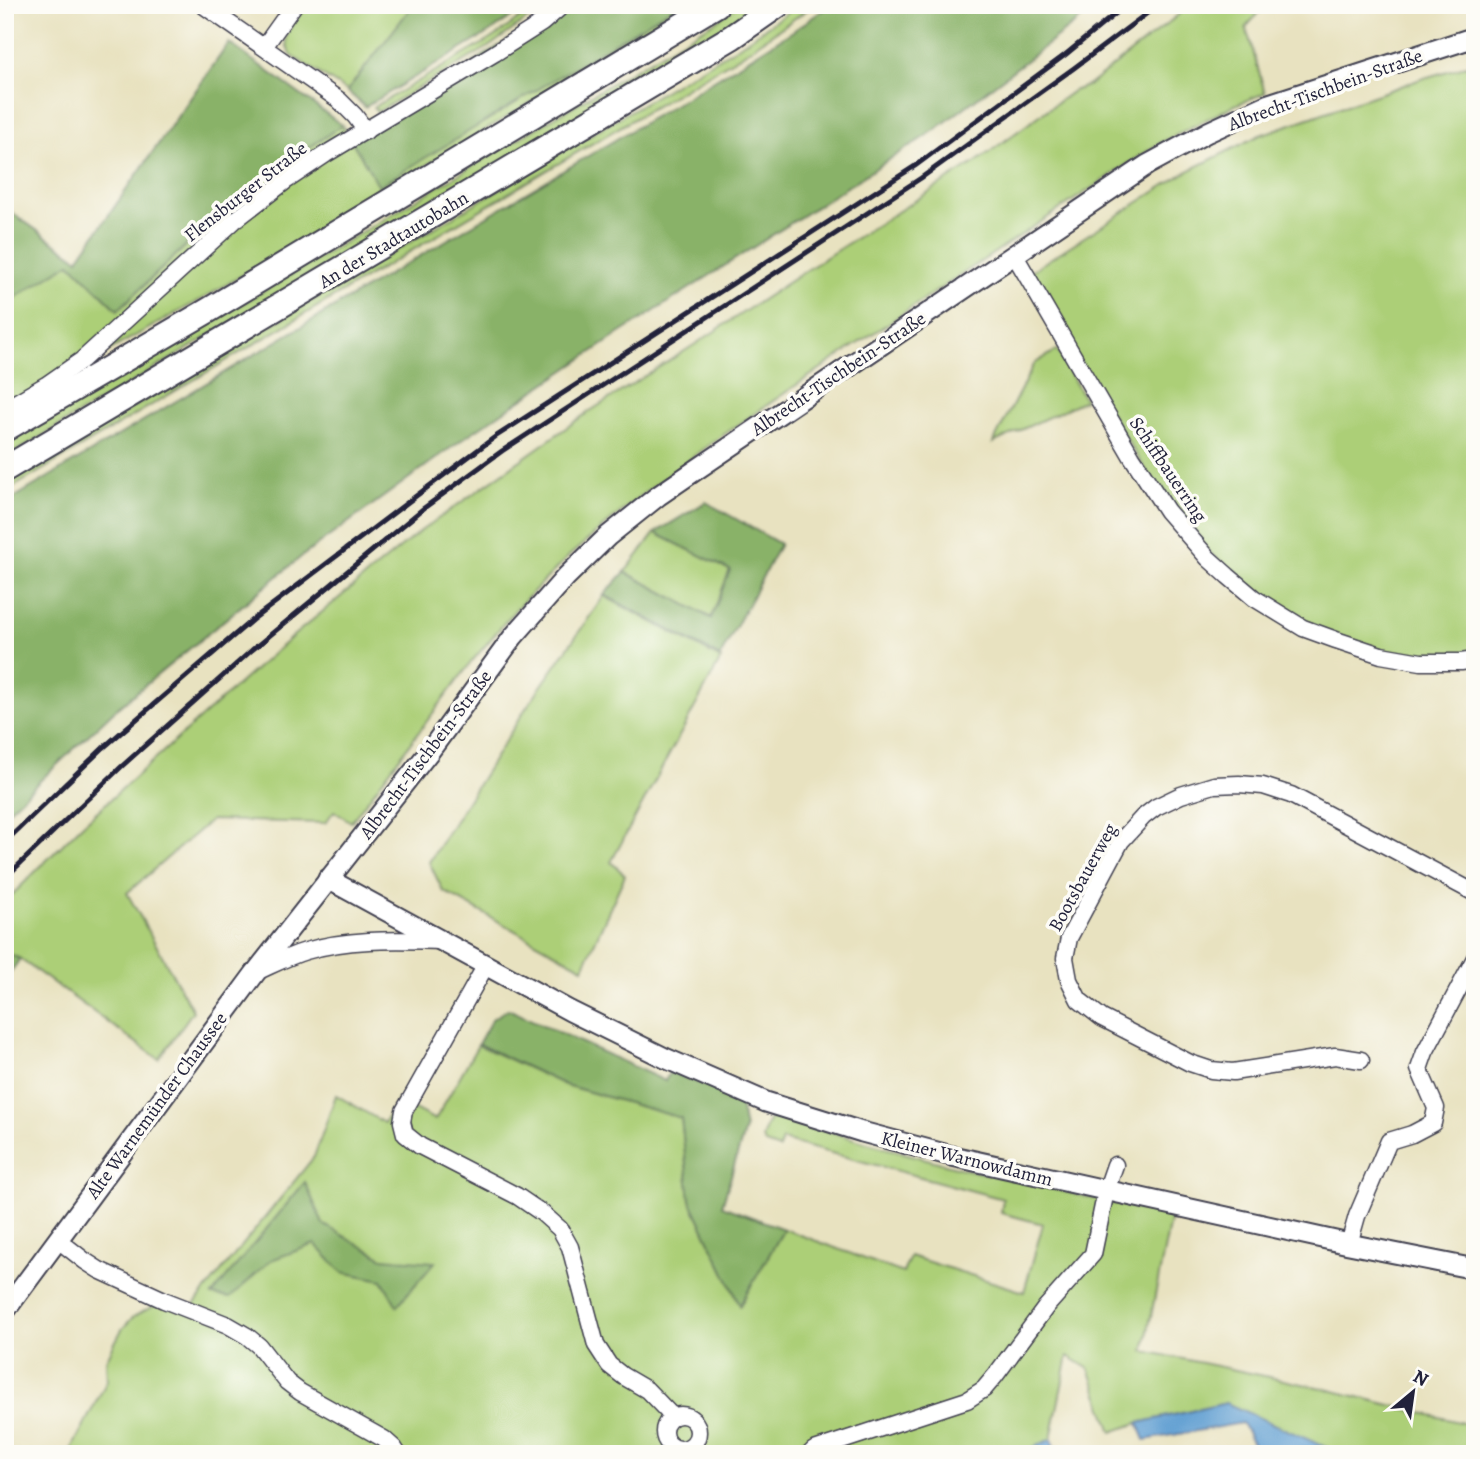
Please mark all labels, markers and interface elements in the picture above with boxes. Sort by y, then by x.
street label: Albrecht-Tischbein-Straße [1224,43,1426,138]
street label: Flensburger Straße [179,136,312,248]
street label: An der Stadtautobahn [313,185,473,295]
street label: Albrecht-Tischbein-Straße [745,306,931,443]
street label: Schiffbauerring [1123,412,1213,528]
street label: Albrecht-Tischbein-Straße [353,665,498,845]
street label: Bootsbauerweg [1042,818,1124,936]
street label: Alte Warnemünder Chaussee [80,1007,233,1205]
street label: Kleiner Warnowdamm [878,1125,1055,1193]
north arrow [1378,1358,1448,1428]
text: N [1408,1363,1433,1393]

